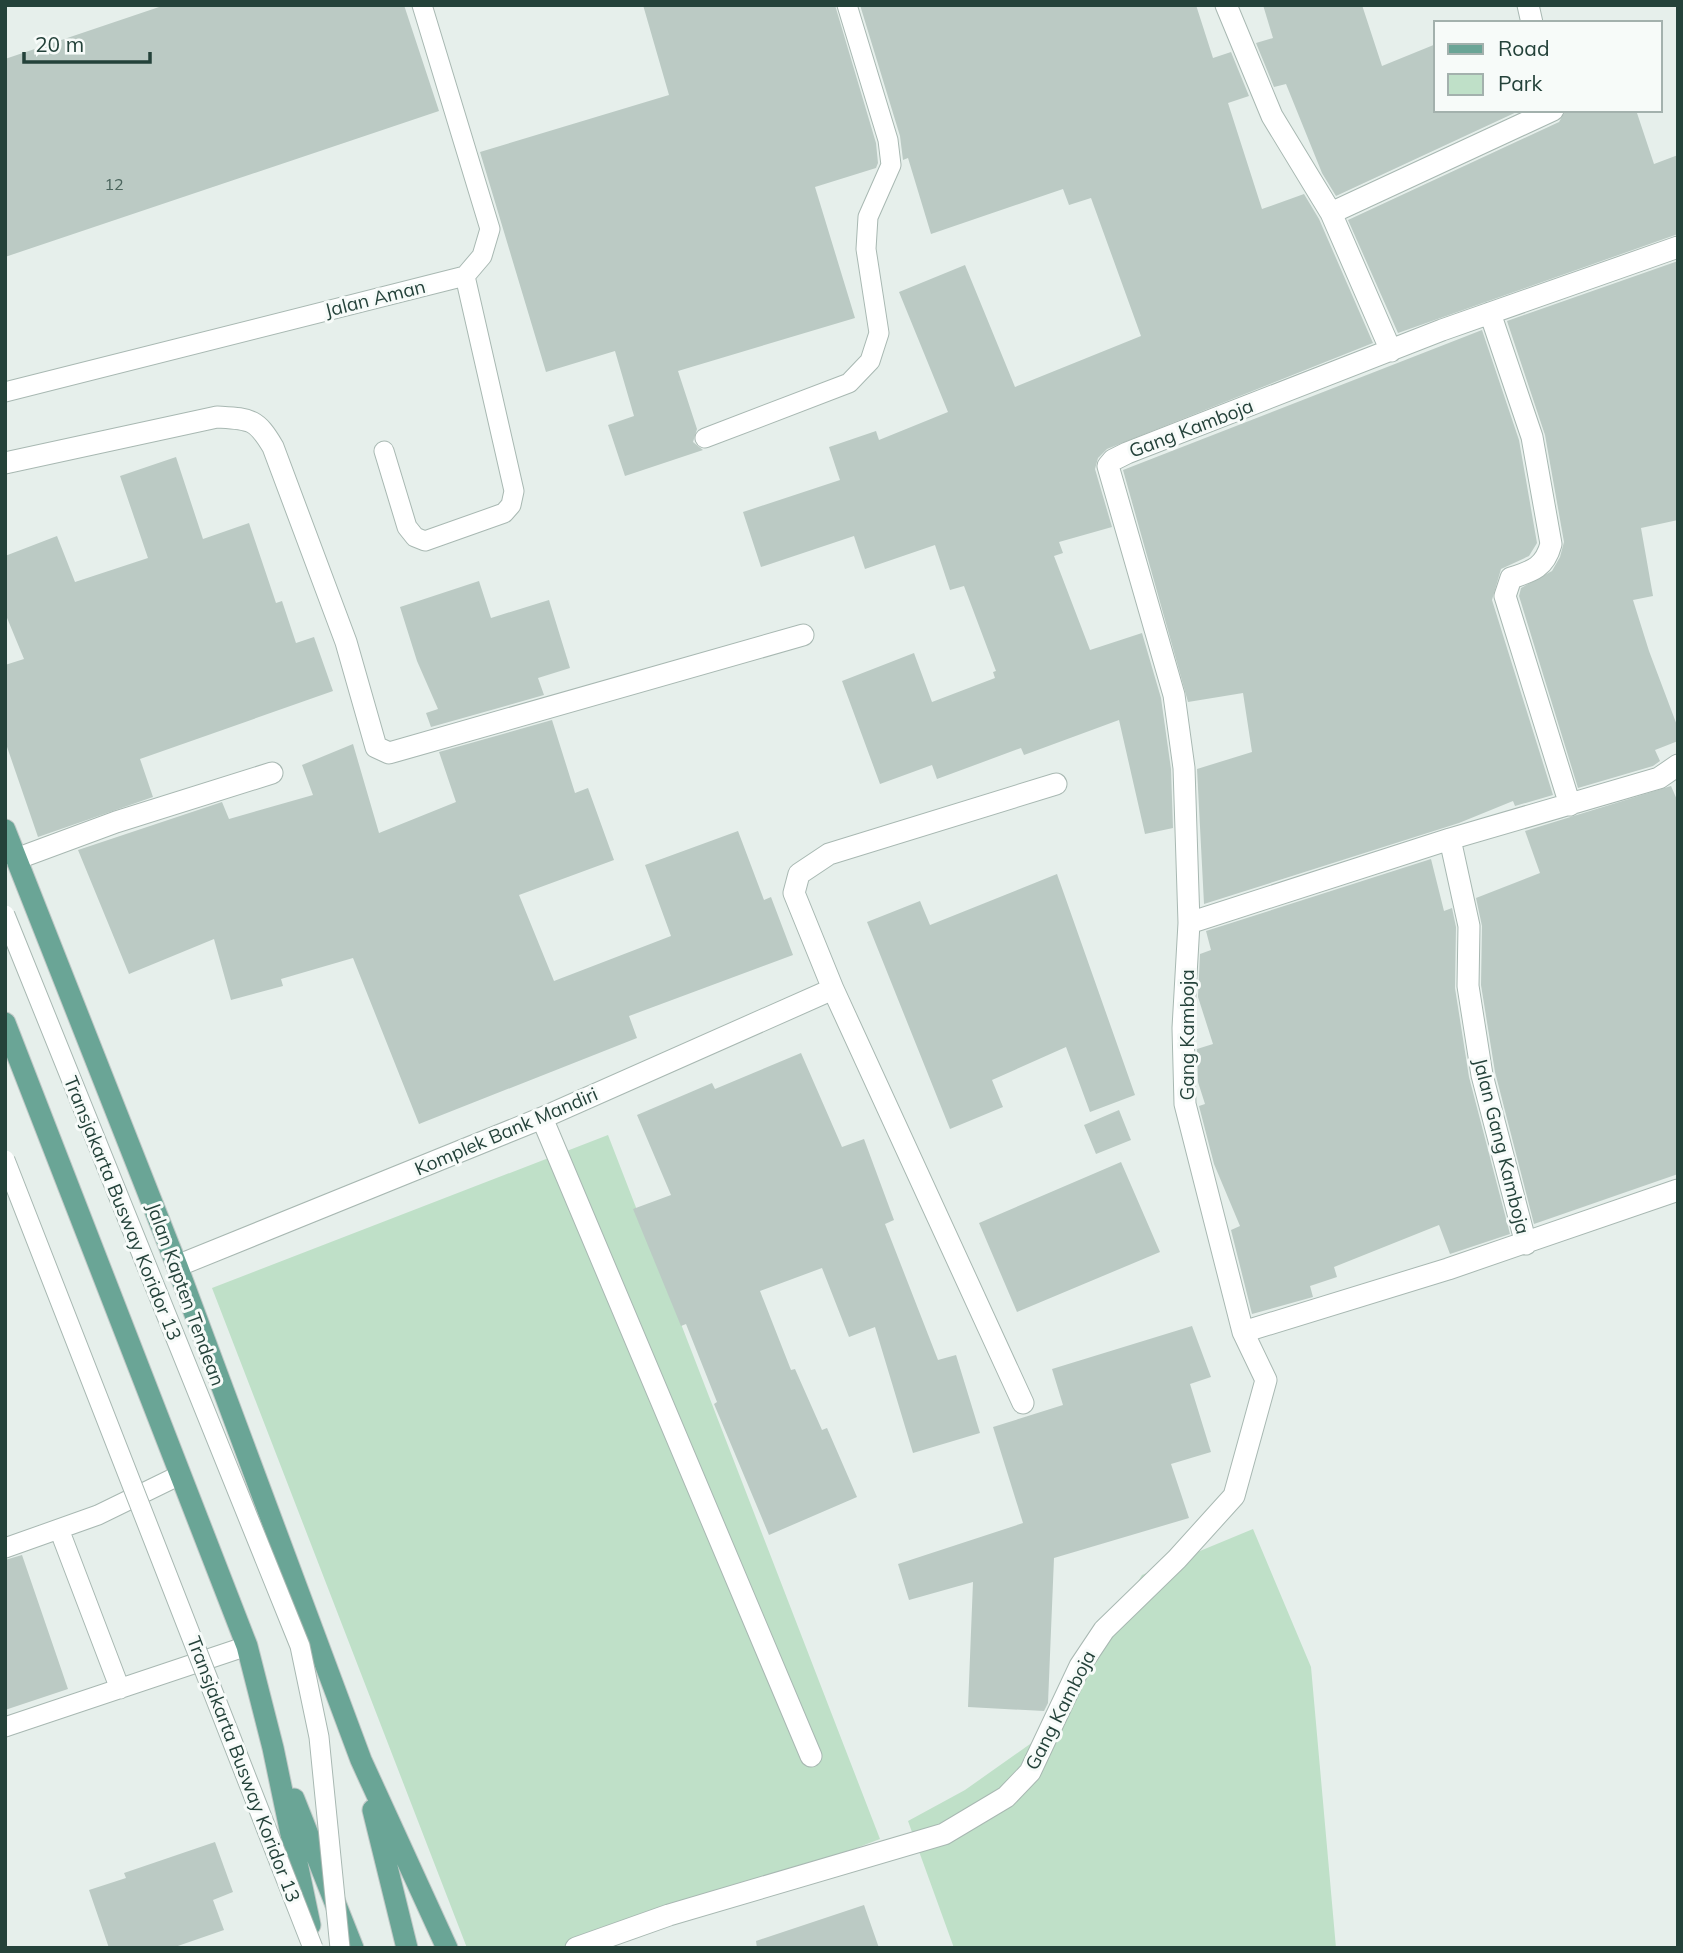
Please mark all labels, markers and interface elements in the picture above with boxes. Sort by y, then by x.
scale bar [24,21,150,65]
legend [1434,21,1662,112]
text: 20 m [35,31,84,57]
text: Road [1498,35,1549,61]
text: Park [1498,70,1542,96]
house number: 12 [104,174,124,194]
street label: Jalan Aman [322,274,428,322]
street label: Gang Kamboja [1125,393,1257,463]
street label: Gang Kamboja [1175,969,1199,1101]
street label: Jalan Gang Kamboja [1468,1055,1536,1237]
street label: Transjakarta Busway Koridor 13 [59,1072,187,1344]
street label: Komplek Bank Mandiri [411,1082,601,1180]
street label: Jalan Kapten Tendean [142,1199,230,1389]
street label: Transjakarta Busway Koridor 13 [182,1633,306,1905]
street label: Gang Kamboja [1020,1646,1100,1774]

